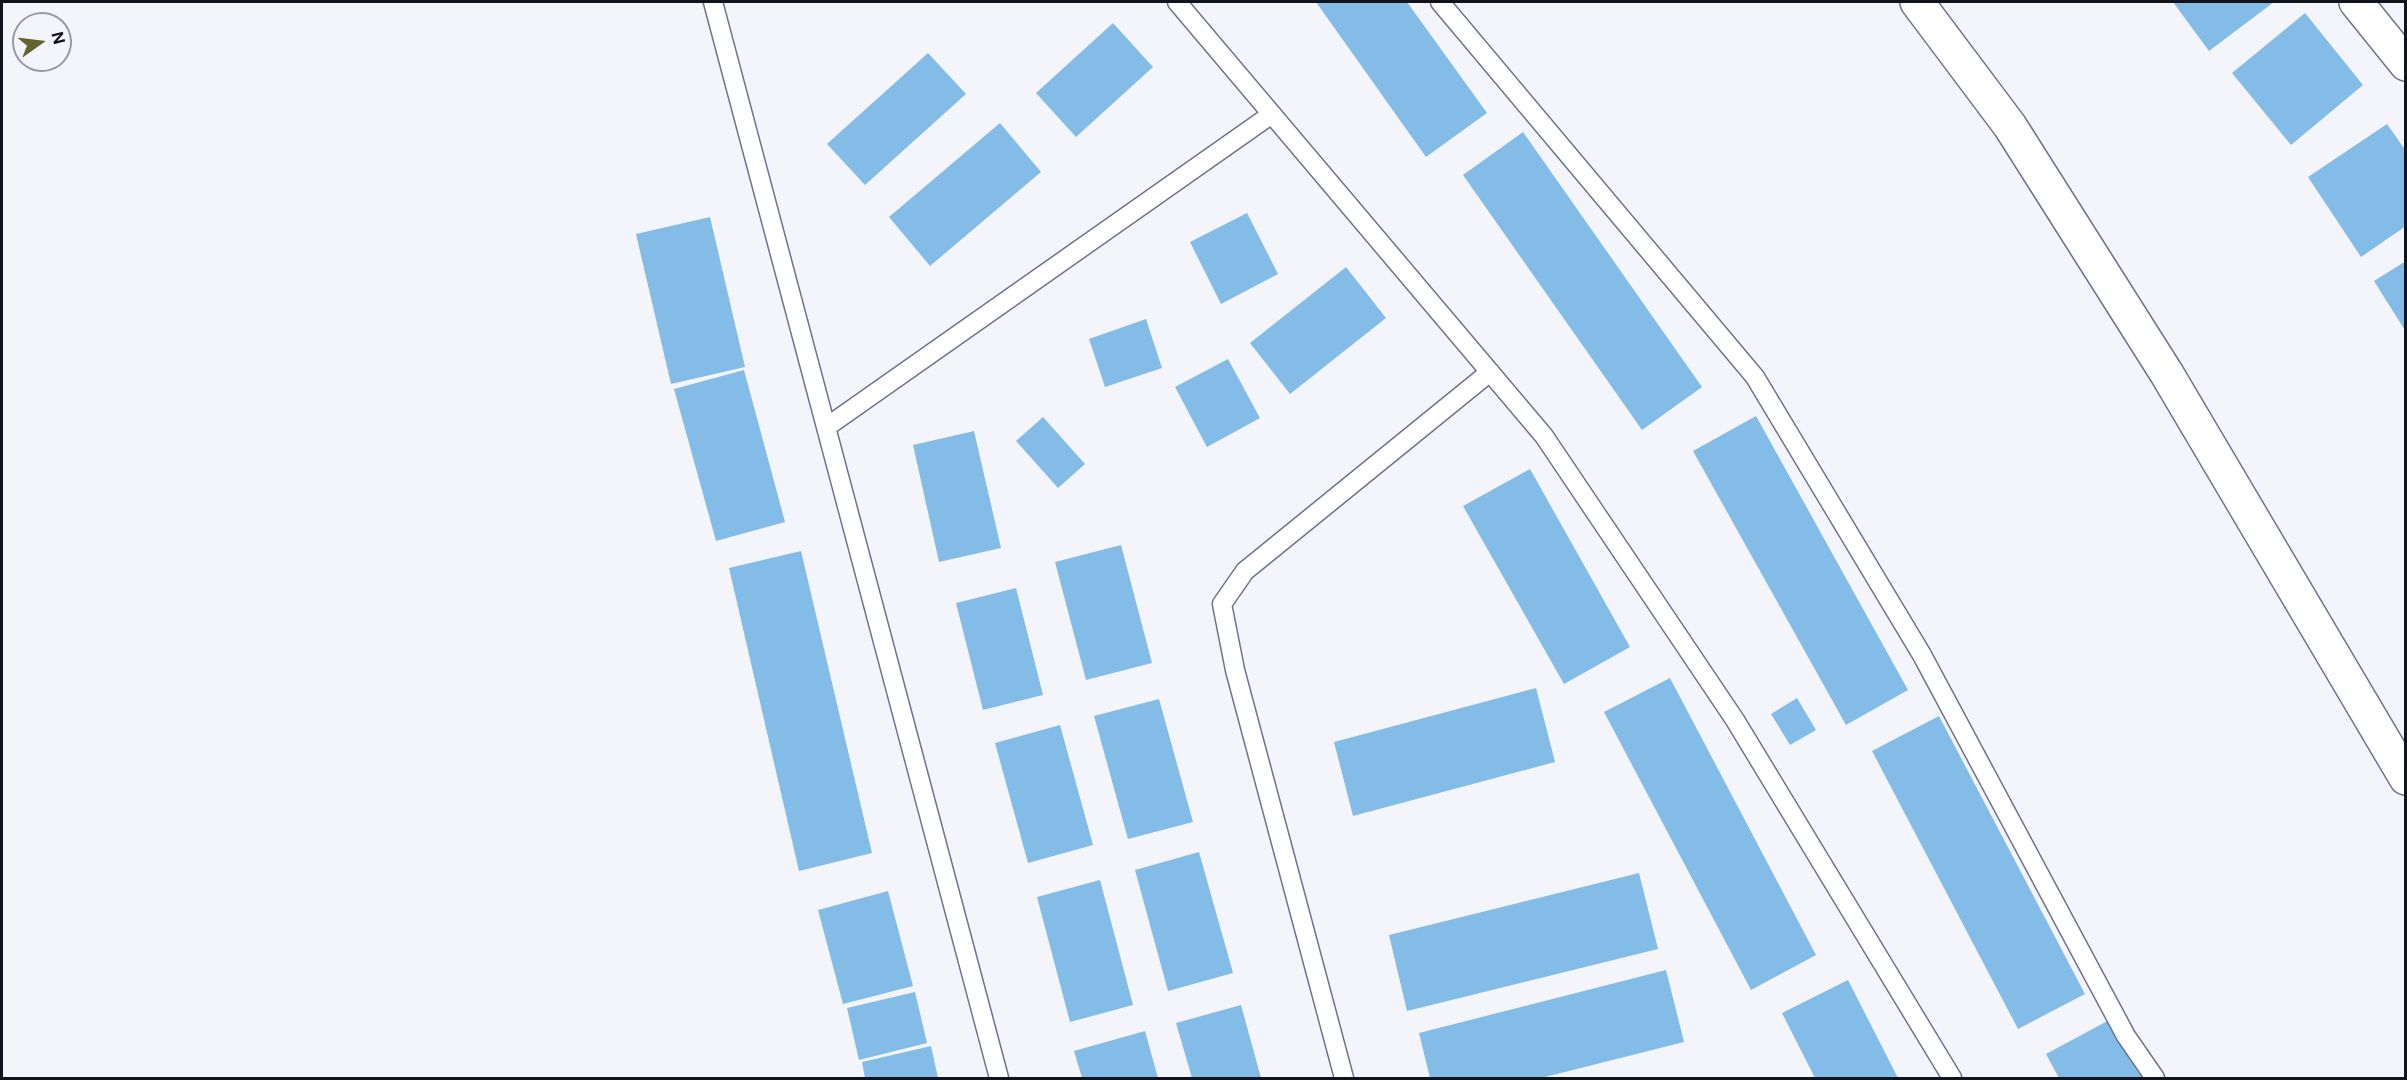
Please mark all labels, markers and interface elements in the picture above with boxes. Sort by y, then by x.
north arrow [12,12,72,72]
text: N [47,30,69,46]

